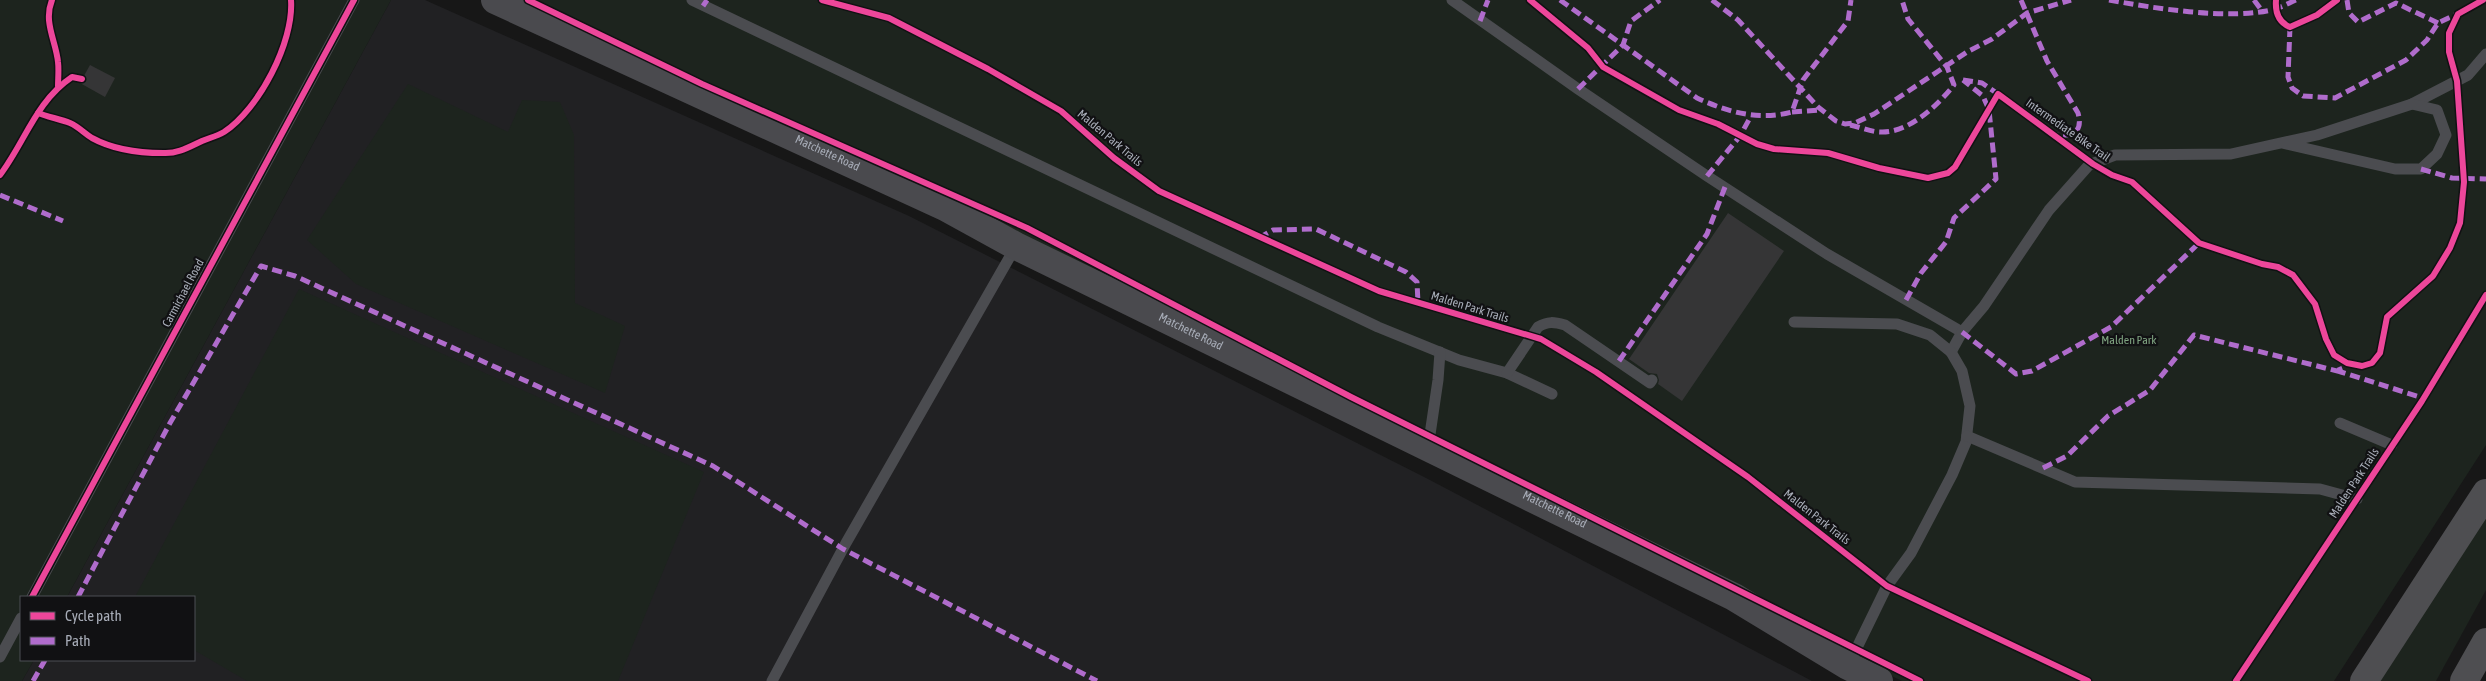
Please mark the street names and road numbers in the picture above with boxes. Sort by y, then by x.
street label: Intermediate Bike Trail [2023,96,2113,165]
street label: Malden Park Trails [1075,107,1145,169]
street label: Matchette Road [793,132,862,174]
street label: Carmichael Road [159,257,207,329]
street label: Malden Park Trails [1429,289,1511,325]
street label: Matchette Road [1157,310,1225,353]
street label: Malden Park Trails [2326,445,2382,521]
street label: Malden Park Trails [1781,487,1853,547]
street label: Matchette Road [1520,488,1589,531]

